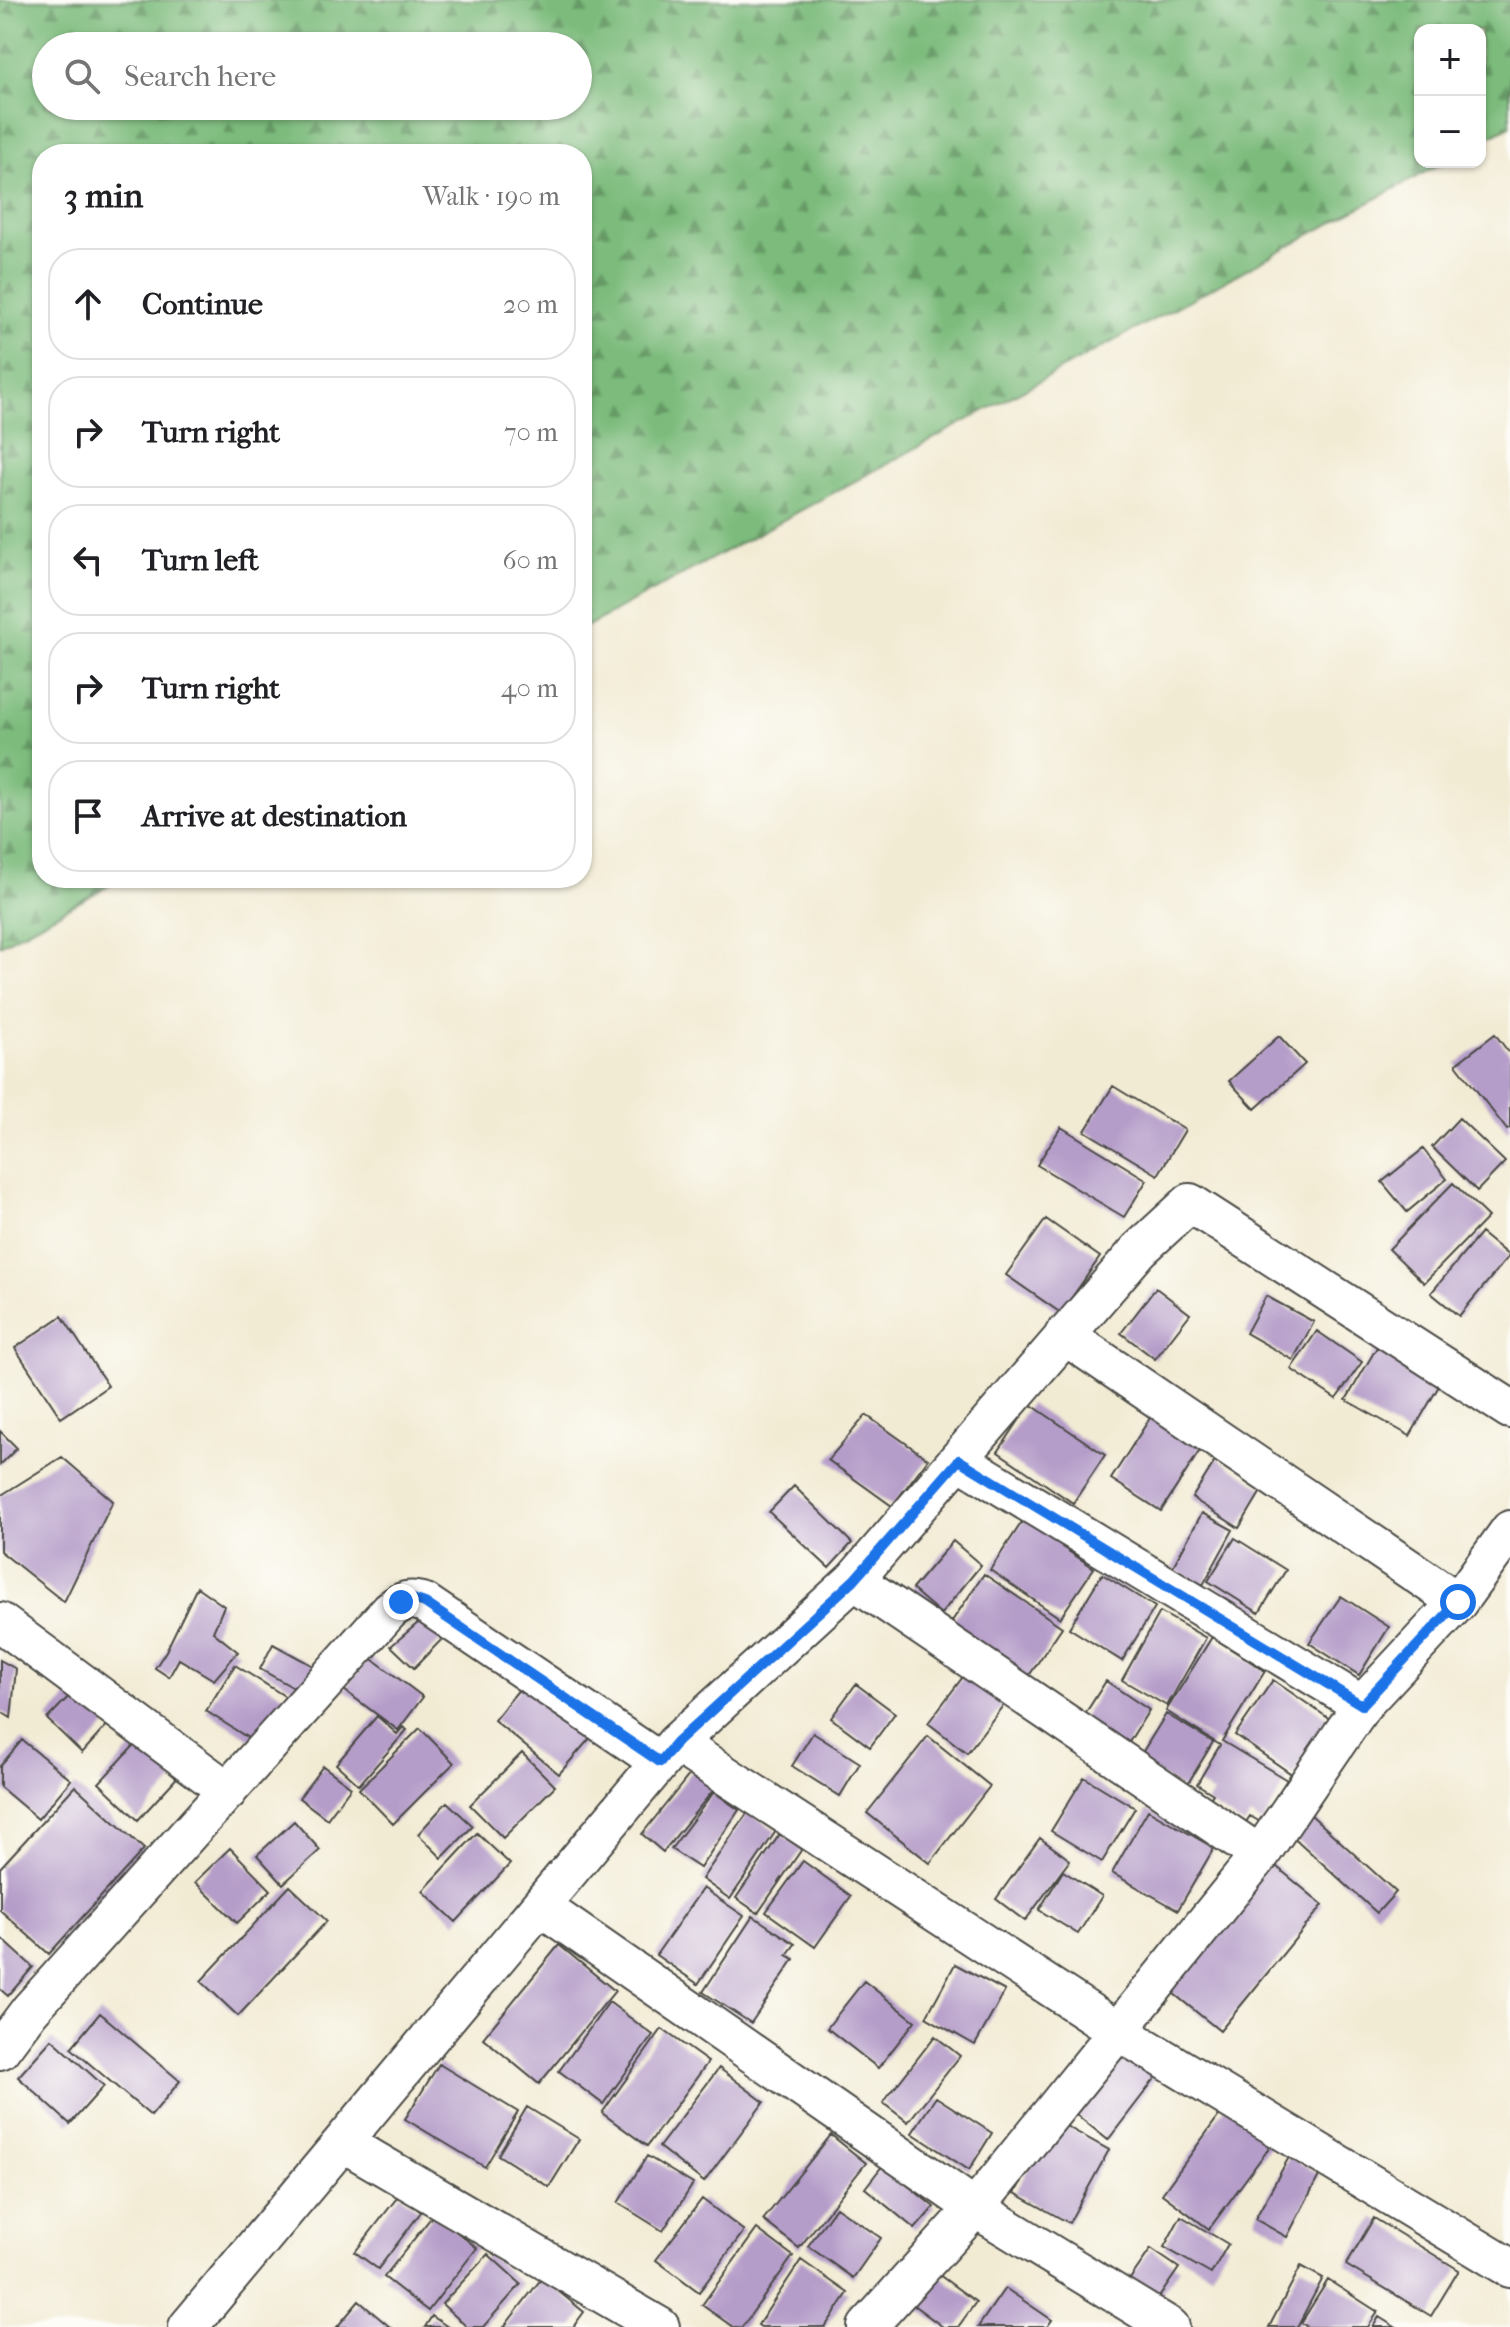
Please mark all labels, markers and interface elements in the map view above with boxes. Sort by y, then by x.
map controls [1414,24,1486,168]
button: + [1414,24,1486,96]
search box [32,32,592,120]
icon: search [60,54,104,98]
text: Search here [124,59,276,94]
button: − [1414,96,1486,168]
text: 3 min [64,176,143,216]
text: Walk · 190 m [423,181,560,212]
icon: ahead [66,282,110,326]
text: Continue [142,287,263,322]
text: 20 m [503,289,558,320]
icon: right [66,410,110,454]
text: Turn right [142,415,280,450]
text: 70 m [504,417,558,448]
icon: left [66,538,110,582]
text: Turn left [142,543,259,578]
text: 60 m [502,545,558,576]
icon: right [66,666,110,710]
text: Turn right [142,671,280,706]
text: 40 m [501,673,558,704]
icon: arrive [66,794,110,838]
text: Arrive at destination [142,799,407,834]
route end [383,1584,419,1620]
route start [1440,1584,1476,1620]

